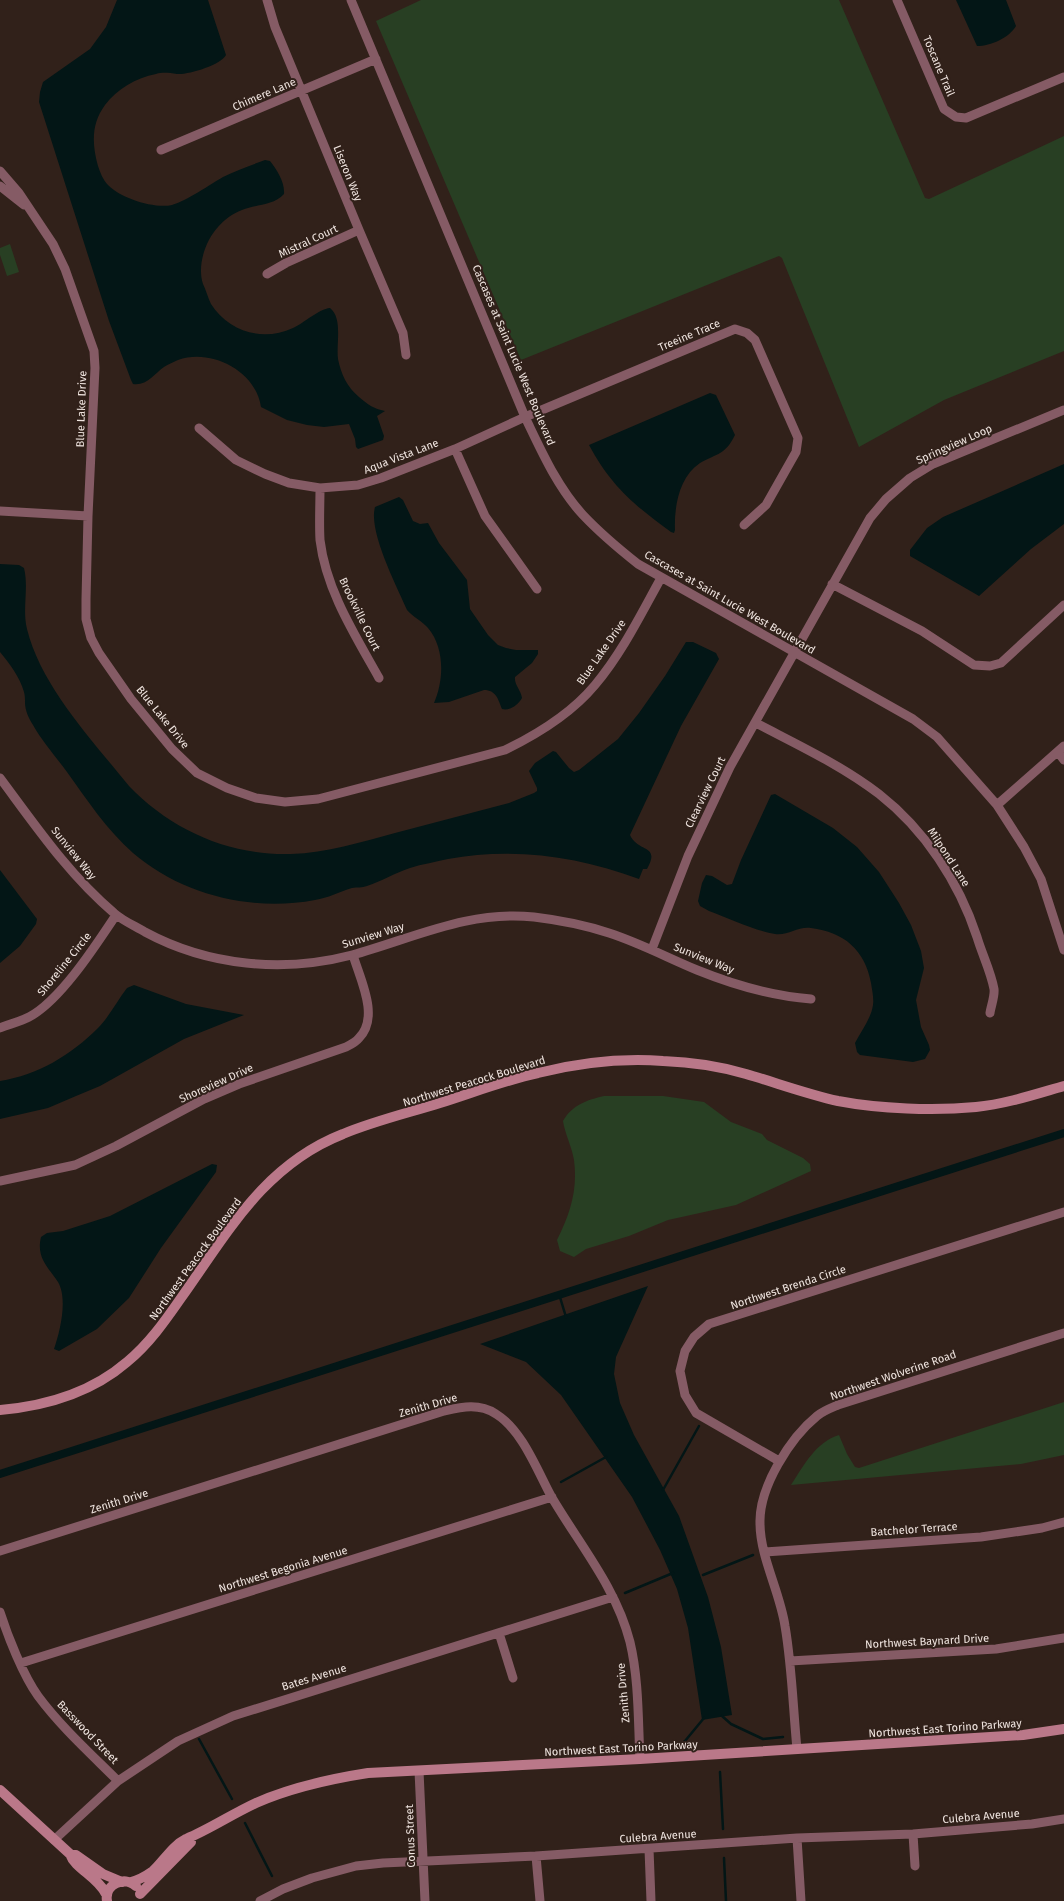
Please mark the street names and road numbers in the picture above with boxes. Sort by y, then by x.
street label: Toscane Trail [920,34,957,99]
street label: Chimere Lane [231,75,298,114]
street label: Liseron Way [330,143,365,204]
street label: Mistral Court [277,222,340,261]
street label: Cascases at Saint Lucie West Boulevard [469,263,558,447]
street label: Treeine Trace [656,317,722,354]
street label: Blue Lake Drive [74,370,89,448]
street label: Springview Loop [914,422,994,467]
street label: Aqua Vista Lane [362,436,440,477]
street label: Cascases at Saint Lucie West Boulevard [642,548,817,657]
street label: Brookville Court [336,575,383,653]
street label: Blue Lake Drive [574,617,629,687]
street label: Blue Lake Drive [133,683,192,751]
street label: Clearview Court [683,754,728,830]
street label: Sunview Way [48,824,99,883]
street label: Milpond Lane [925,825,972,889]
street label: Sunview Way [341,920,406,951]
street label: Shoreline Circle [35,930,94,999]
street label: Sunview Way [672,940,736,977]
street label: Northwest Peacock Boulevard [401,1054,547,1109]
street label: Shoreview Drive [177,1061,255,1106]
street label: Northwest Peacock Boulevard [147,1196,244,1323]
street label: Northwest Brenda Circle [729,1263,848,1312]
street label: Northwest Wolverine Road [828,1348,958,1403]
street label: Zenith Drive [397,1391,459,1420]
street label: Zenith Drive [88,1486,150,1516]
street label: Batchelor Terrace [870,1520,958,1539]
street label: Northwest Begonia Avenue [217,1544,349,1595]
street label: Northwest Baynard Drive [865,1632,989,1651]
street label: Bates Avenue [280,1661,348,1693]
street label: Zenith Drive [614,1662,633,1723]
street label: Basswood Street [54,1698,121,1767]
street label: Northwest East Torino Parkway [868,1717,1023,1740]
street label: Northwest East Torino Parkway [544,1738,699,1759]
street label: Conus Street [403,1804,418,1868]
street label: Culebra Avenue [942,1807,1020,1826]
street label: Culebra Avenue [619,1827,697,1846]

